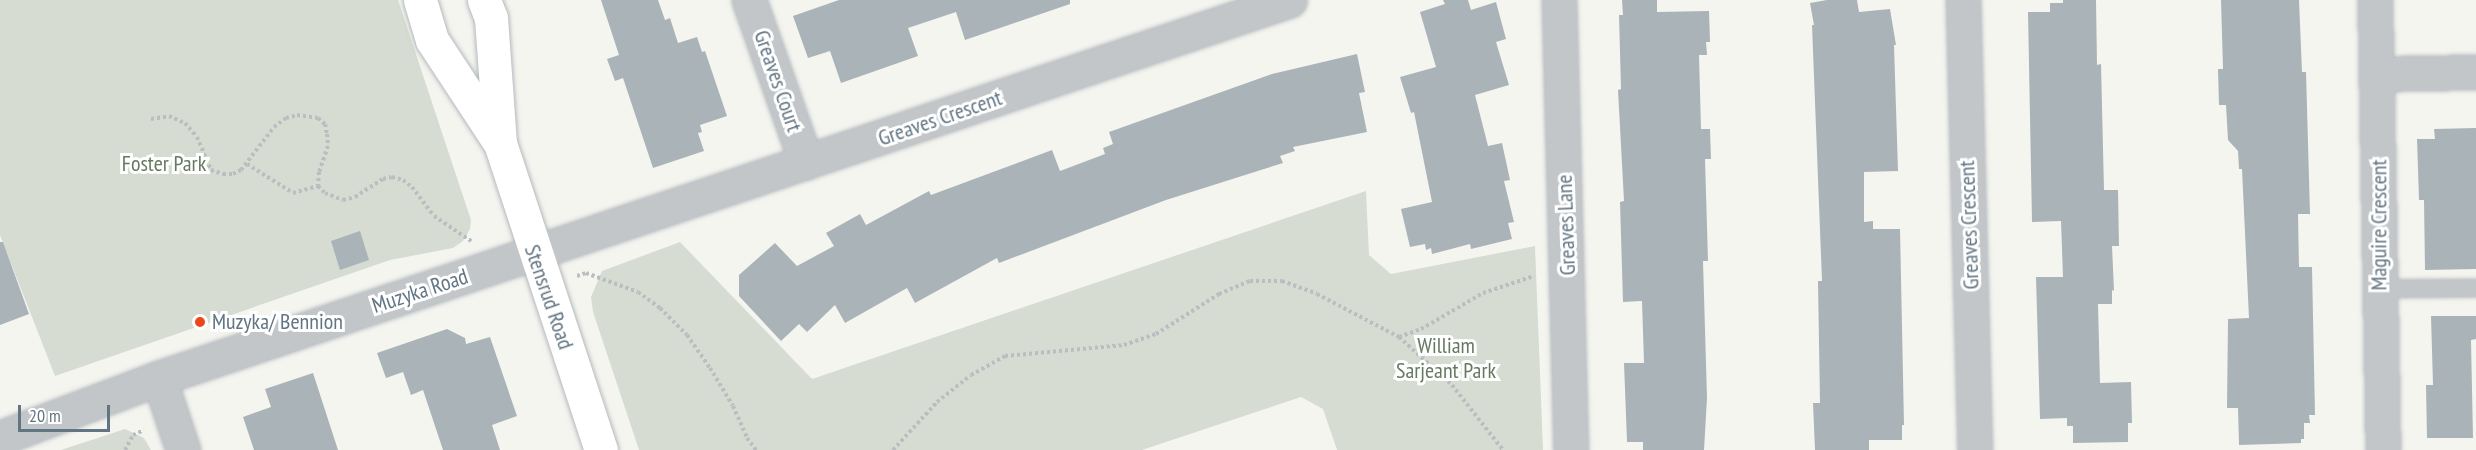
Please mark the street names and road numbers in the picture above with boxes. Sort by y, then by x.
street label: Greaves Court [748,27,808,135]
street label: Greaves Crescent [875,85,1005,151]
street label: Maguire Crescent [2366,159,2392,291]
street label: Greaves Crescent [1954,160,1984,290]
street label: Greaves Lane [1551,174,1581,276]
street label: Stensrud Road [519,241,579,353]
street label: Muzyka Road [369,263,471,319]

